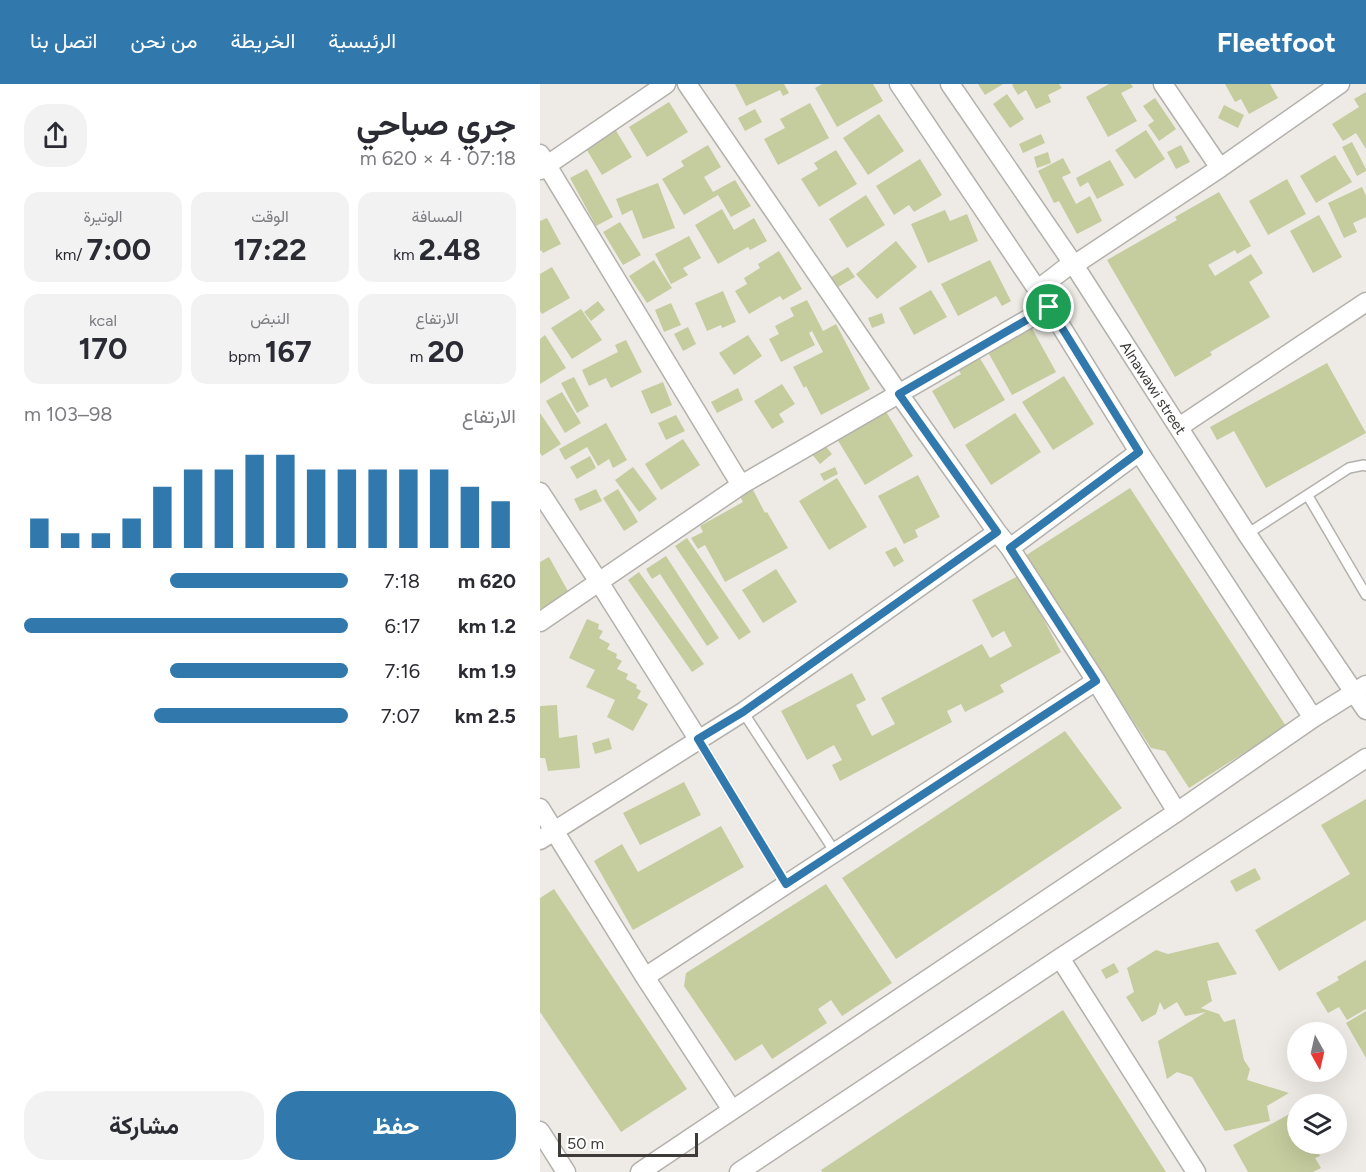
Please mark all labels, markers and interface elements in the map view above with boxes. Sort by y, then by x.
text: Fleetfoot [1217,25,1336,59]
text: اتصل بنا [30,28,97,53]
text: من نحن [130,28,197,53]
text: الخريطة [230,28,295,53]
text: الرئيسية [328,28,396,53]
button: share [24,104,87,167]
text: جري صباحي [356,104,516,143]
text: 07:18 · 4 × 620 m [360,146,516,170]
text: الوتيرة [83,207,123,226]
text: الوقت [251,207,289,226]
text: المسافة [412,207,462,226]
text: 7:00 [86,231,151,268]
text: 17:22 [233,231,307,268]
text: 2.48 [419,231,481,268]
text: /km [55,245,86,264]
text: km [393,245,419,264]
pin [1023,281,1074,332]
icon: arrive [1032,290,1065,323]
text: النبض [250,309,290,328]
text: الارتفاع [415,309,459,328]
text: kcal [89,311,117,330]
text: 170 [79,330,127,367]
text: 167 [265,333,312,370]
text: 20 [427,333,464,370]
street label: Alnawawi street [1116,338,1190,438]
text: bpm [228,347,265,366]
text: m [410,347,427,366]
text: 98–103 m [24,402,113,426]
text: الارتفاع [462,404,516,428]
text: 7:18 [384,569,420,593]
text: 620 m [458,569,516,593]
text: 6:17 [385,614,420,638]
text: 1.2 km [458,614,516,638]
text: 7:16 [385,659,420,683]
text: 1.9 km [458,659,516,683]
text: 7:07 [381,704,420,728]
text: 2.5 km [455,704,516,728]
north arrow [1287,1022,1347,1082]
map controls [1287,1022,1347,1154]
button: مشاركة [24,1091,264,1160]
button: حفظ [276,1091,516,1160]
button: layers [1287,1094,1347,1154]
scale bar [558,1130,698,1158]
text: 50 m [567,1134,604,1153]

